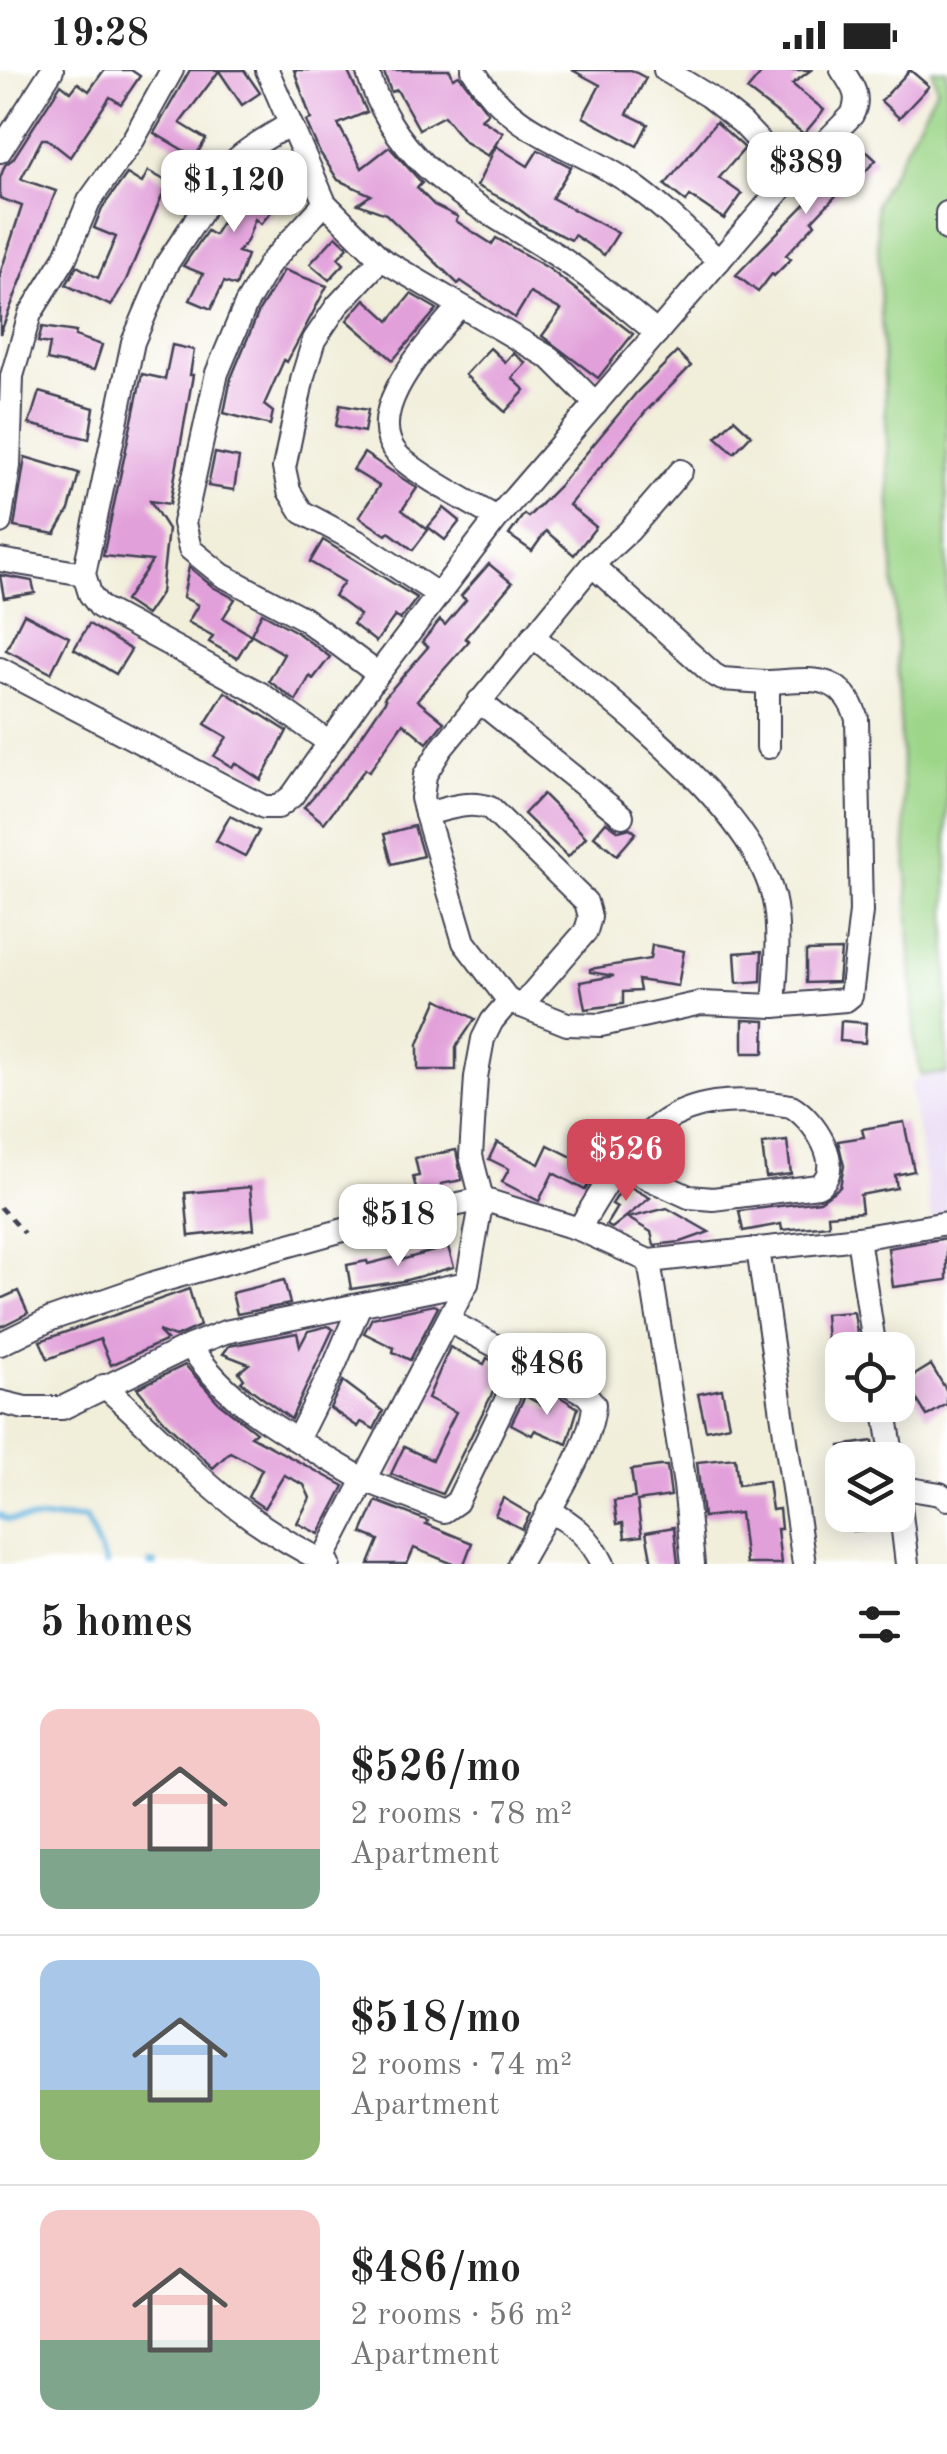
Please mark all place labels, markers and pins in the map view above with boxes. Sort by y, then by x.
pin: $389 [747,132,865,217]
pin: $1,120 [153,150,315,235]
pin: $526 [567,1119,685,1204]
pin: $518 [339,1184,457,1269]
pin: $486 [488,1333,606,1418]

